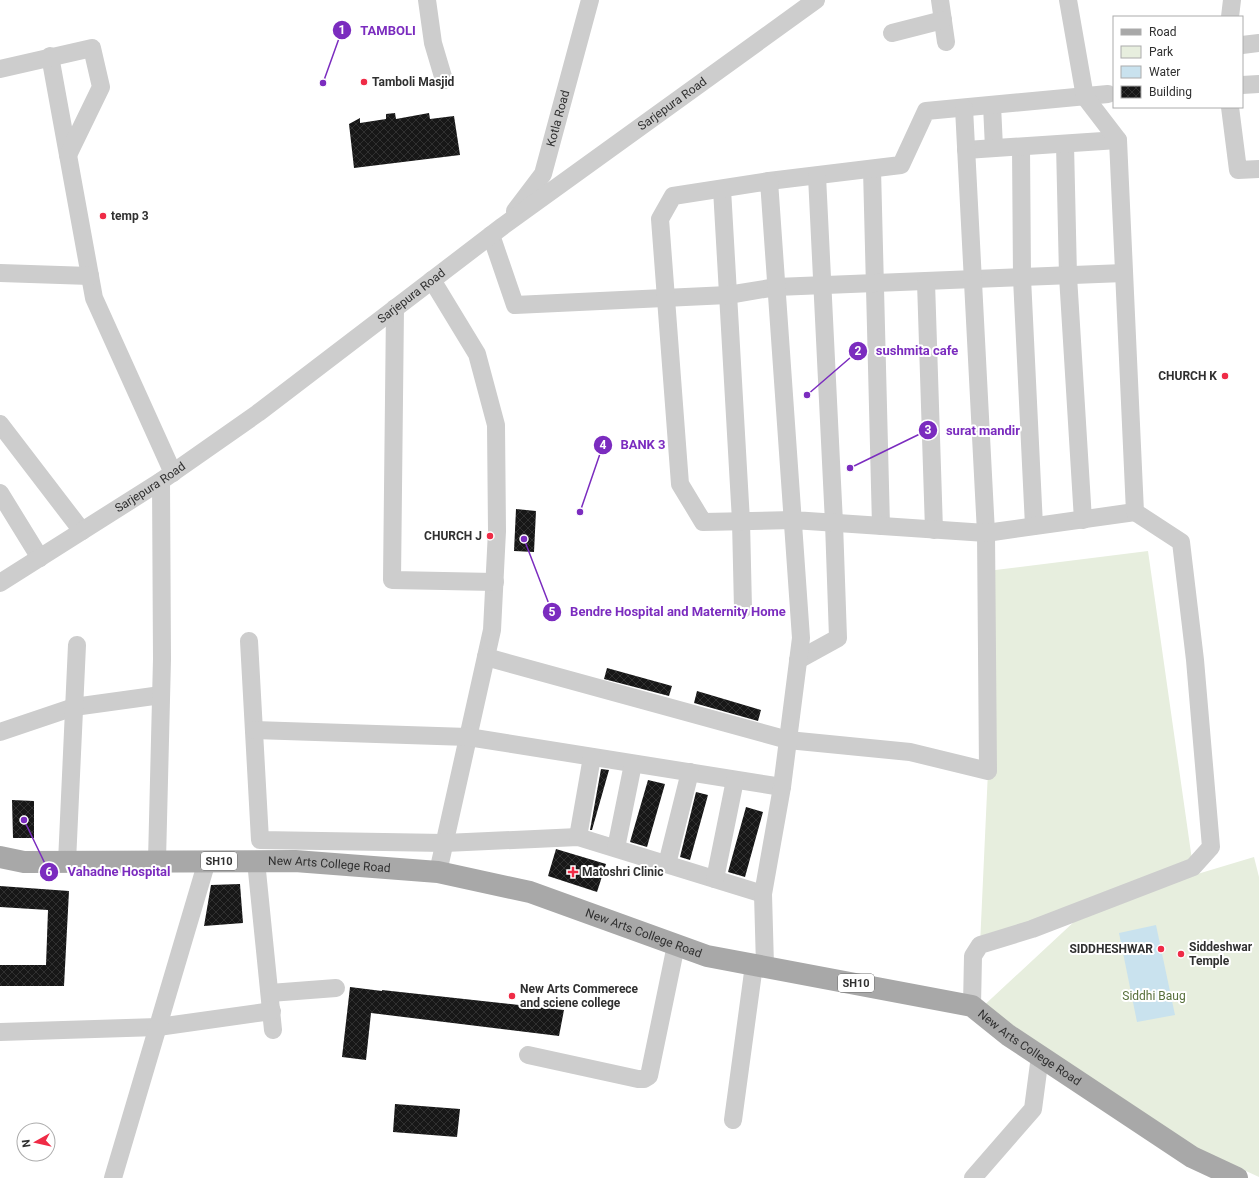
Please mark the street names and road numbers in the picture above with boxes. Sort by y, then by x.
street label: Sarjepura Road [635,74,709,133]
street label: Kotla Road [544,88,572,148]
street label: Sarjepura Road [375,266,448,326]
street label: Sarjepura Road [112,459,188,515]
road number: SH10 [201,852,237,870]
street label: New Arts College Road [268,854,391,875]
street label: New Arts College Road [584,906,704,961]
road number: SH10 [838,974,874,992]
street label: New Arts College Road [975,1007,1084,1088]

